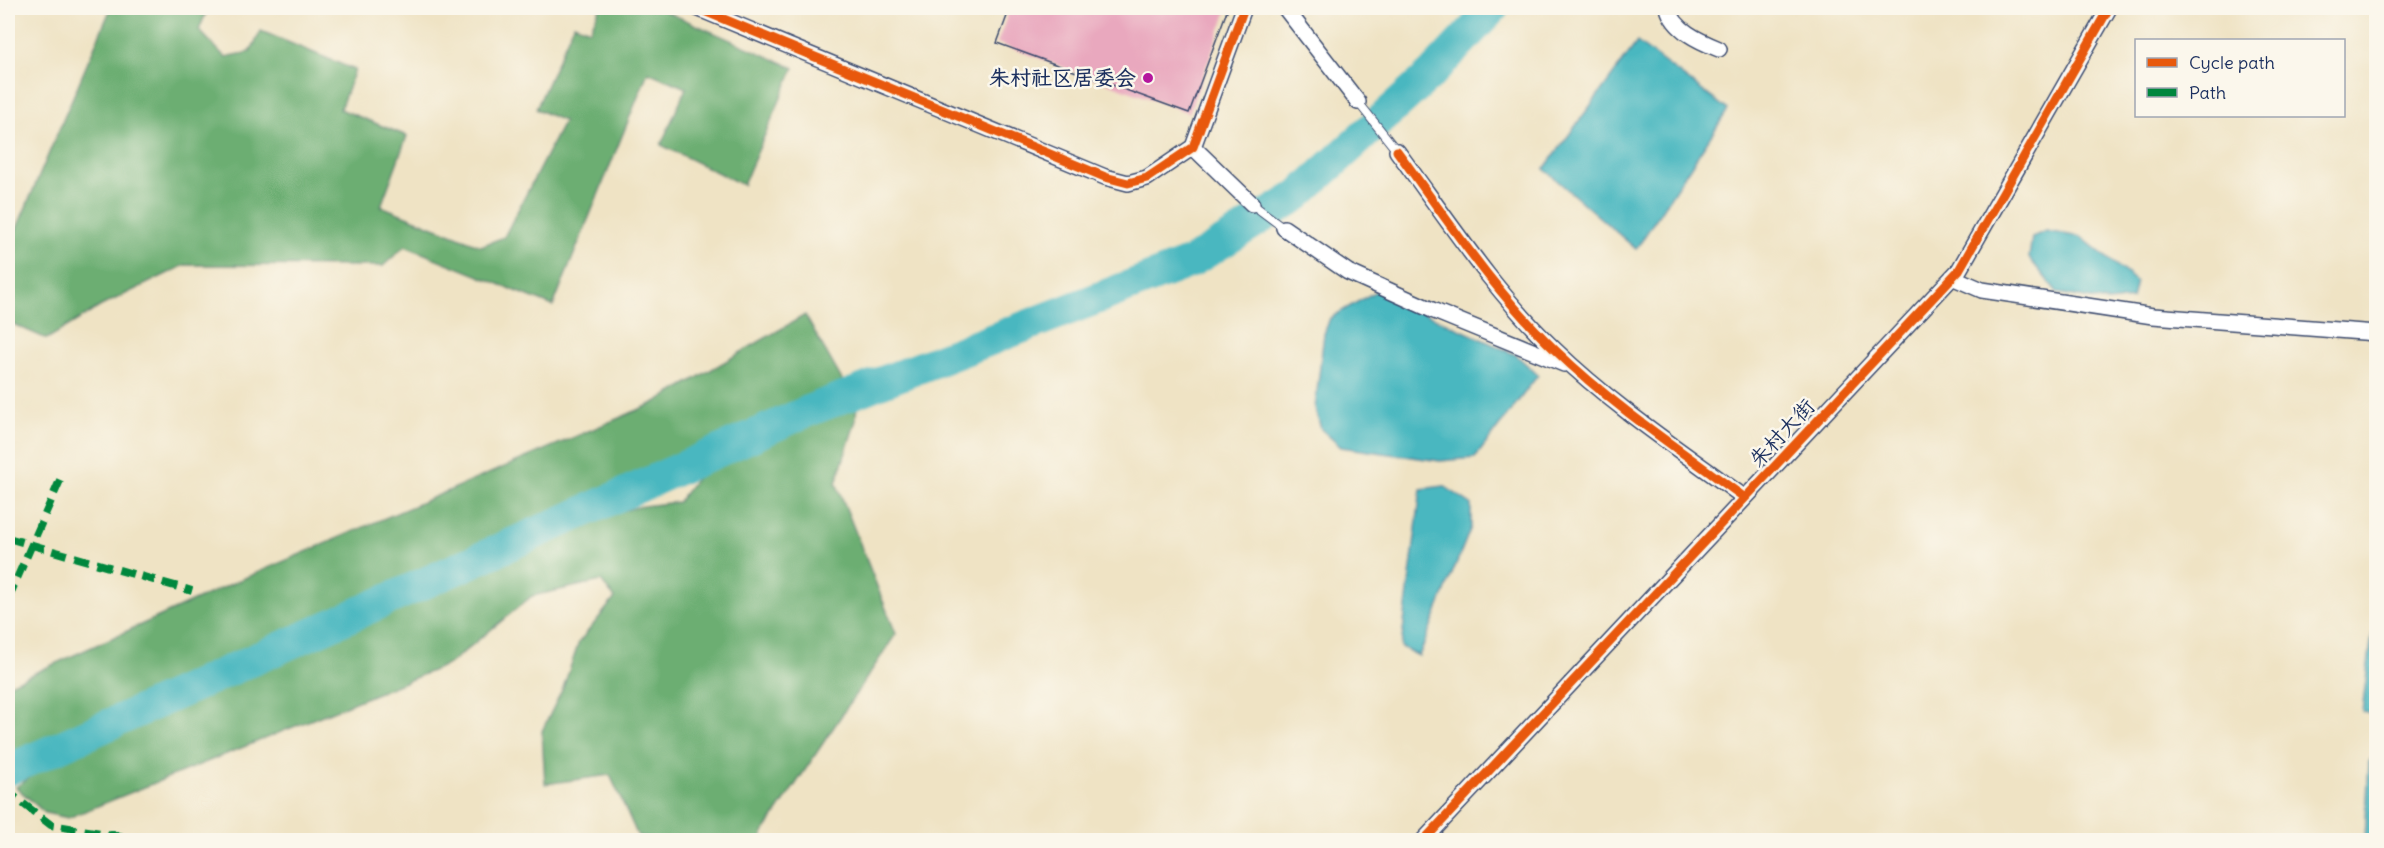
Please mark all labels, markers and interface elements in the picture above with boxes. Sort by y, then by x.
legend [2135,39,2345,117]
text: Cycle path [2189,51,2275,74]
place label: 朱村社区居委会 [989,64,1136,91]
marker: 朱村社区居委会 [1141,71,1155,85]
text: Path [2189,81,2226,104]
street label: 朱村大街 [1743,393,1820,473]

